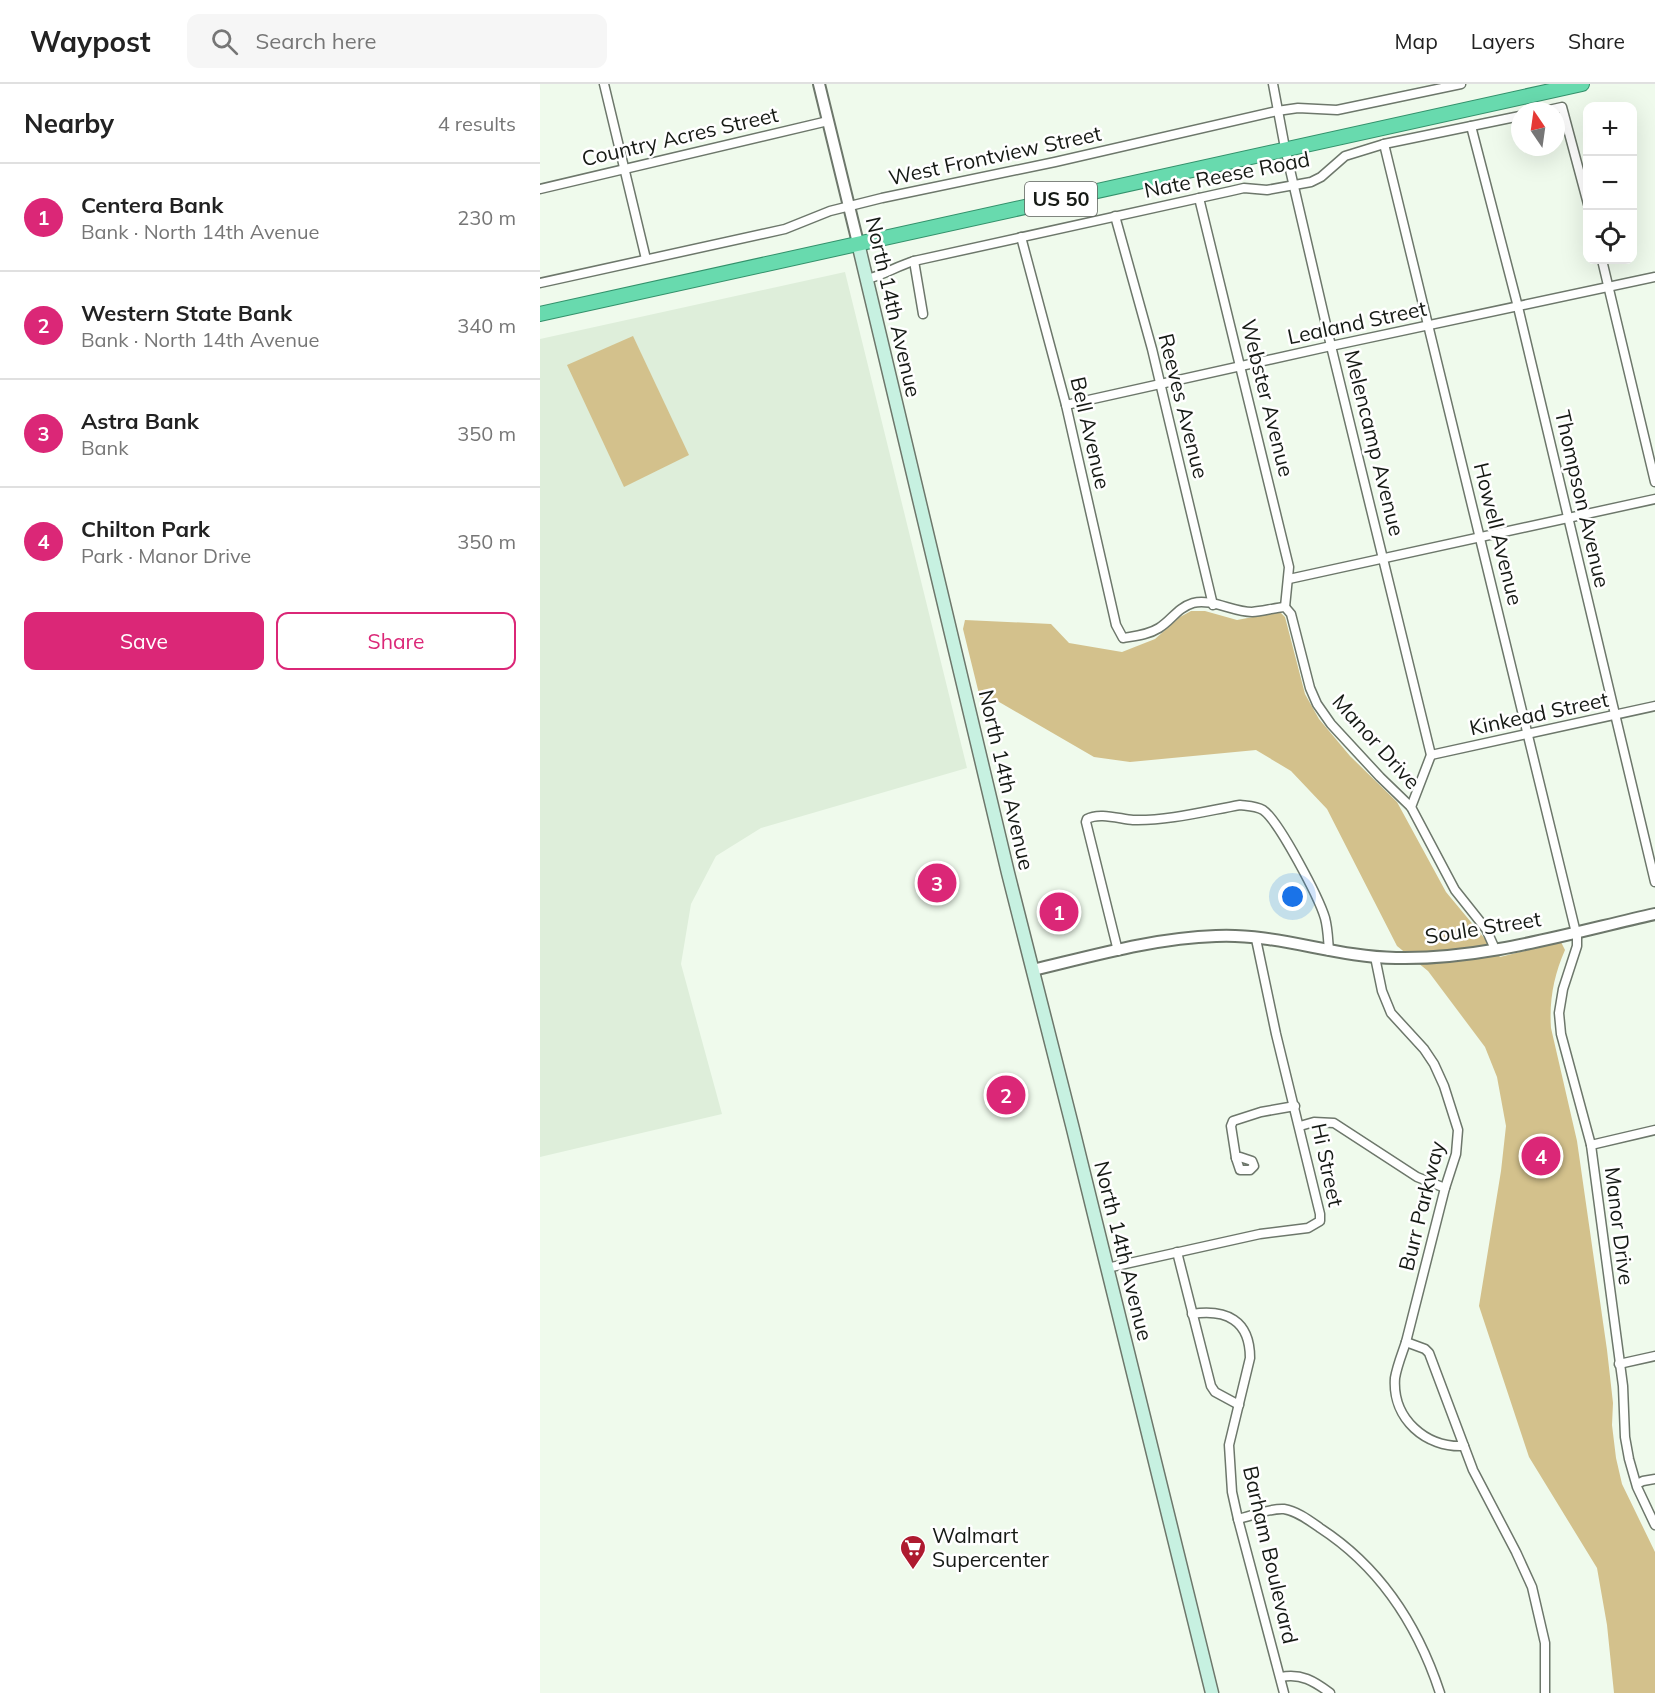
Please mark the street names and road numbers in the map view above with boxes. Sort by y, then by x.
street label: Country Acres Street [579,101,781,171]
street label: West Frontview Street [886,120,1104,190]
street label: Nate Reese Road [1142,145,1312,203]
road number: US 50 [1025,182,1097,216]
street label: North 14th Avenue [861,214,927,400]
street label: Lealand Street [1285,295,1429,349]
street label: Webster Avenue [1236,316,1300,479]
street label: Reeves Avenue [1153,331,1215,481]
street label: Melencamp Avenue [1339,347,1411,538]
street label: Bell Avenue [1065,374,1117,491]
street label: Thompson Avenue [1550,407,1616,590]
street label: Howell Avenue [1469,460,1529,608]
street label: Kinkead Street [1467,686,1611,740]
street label: North 14th Avenue [974,687,1040,873]
street label: Manor Drive [1327,689,1426,794]
street label: Soule Street [1423,905,1543,949]
street label: Hi Street [1306,1121,1349,1209]
street label: Burr Parkway [1392,1138,1450,1273]
street label: North 14th Avenue [1089,1158,1159,1343]
street label: Manor Drive [1600,1165,1640,1286]
street label: Barham Boulevard [1238,1463,1304,1646]

